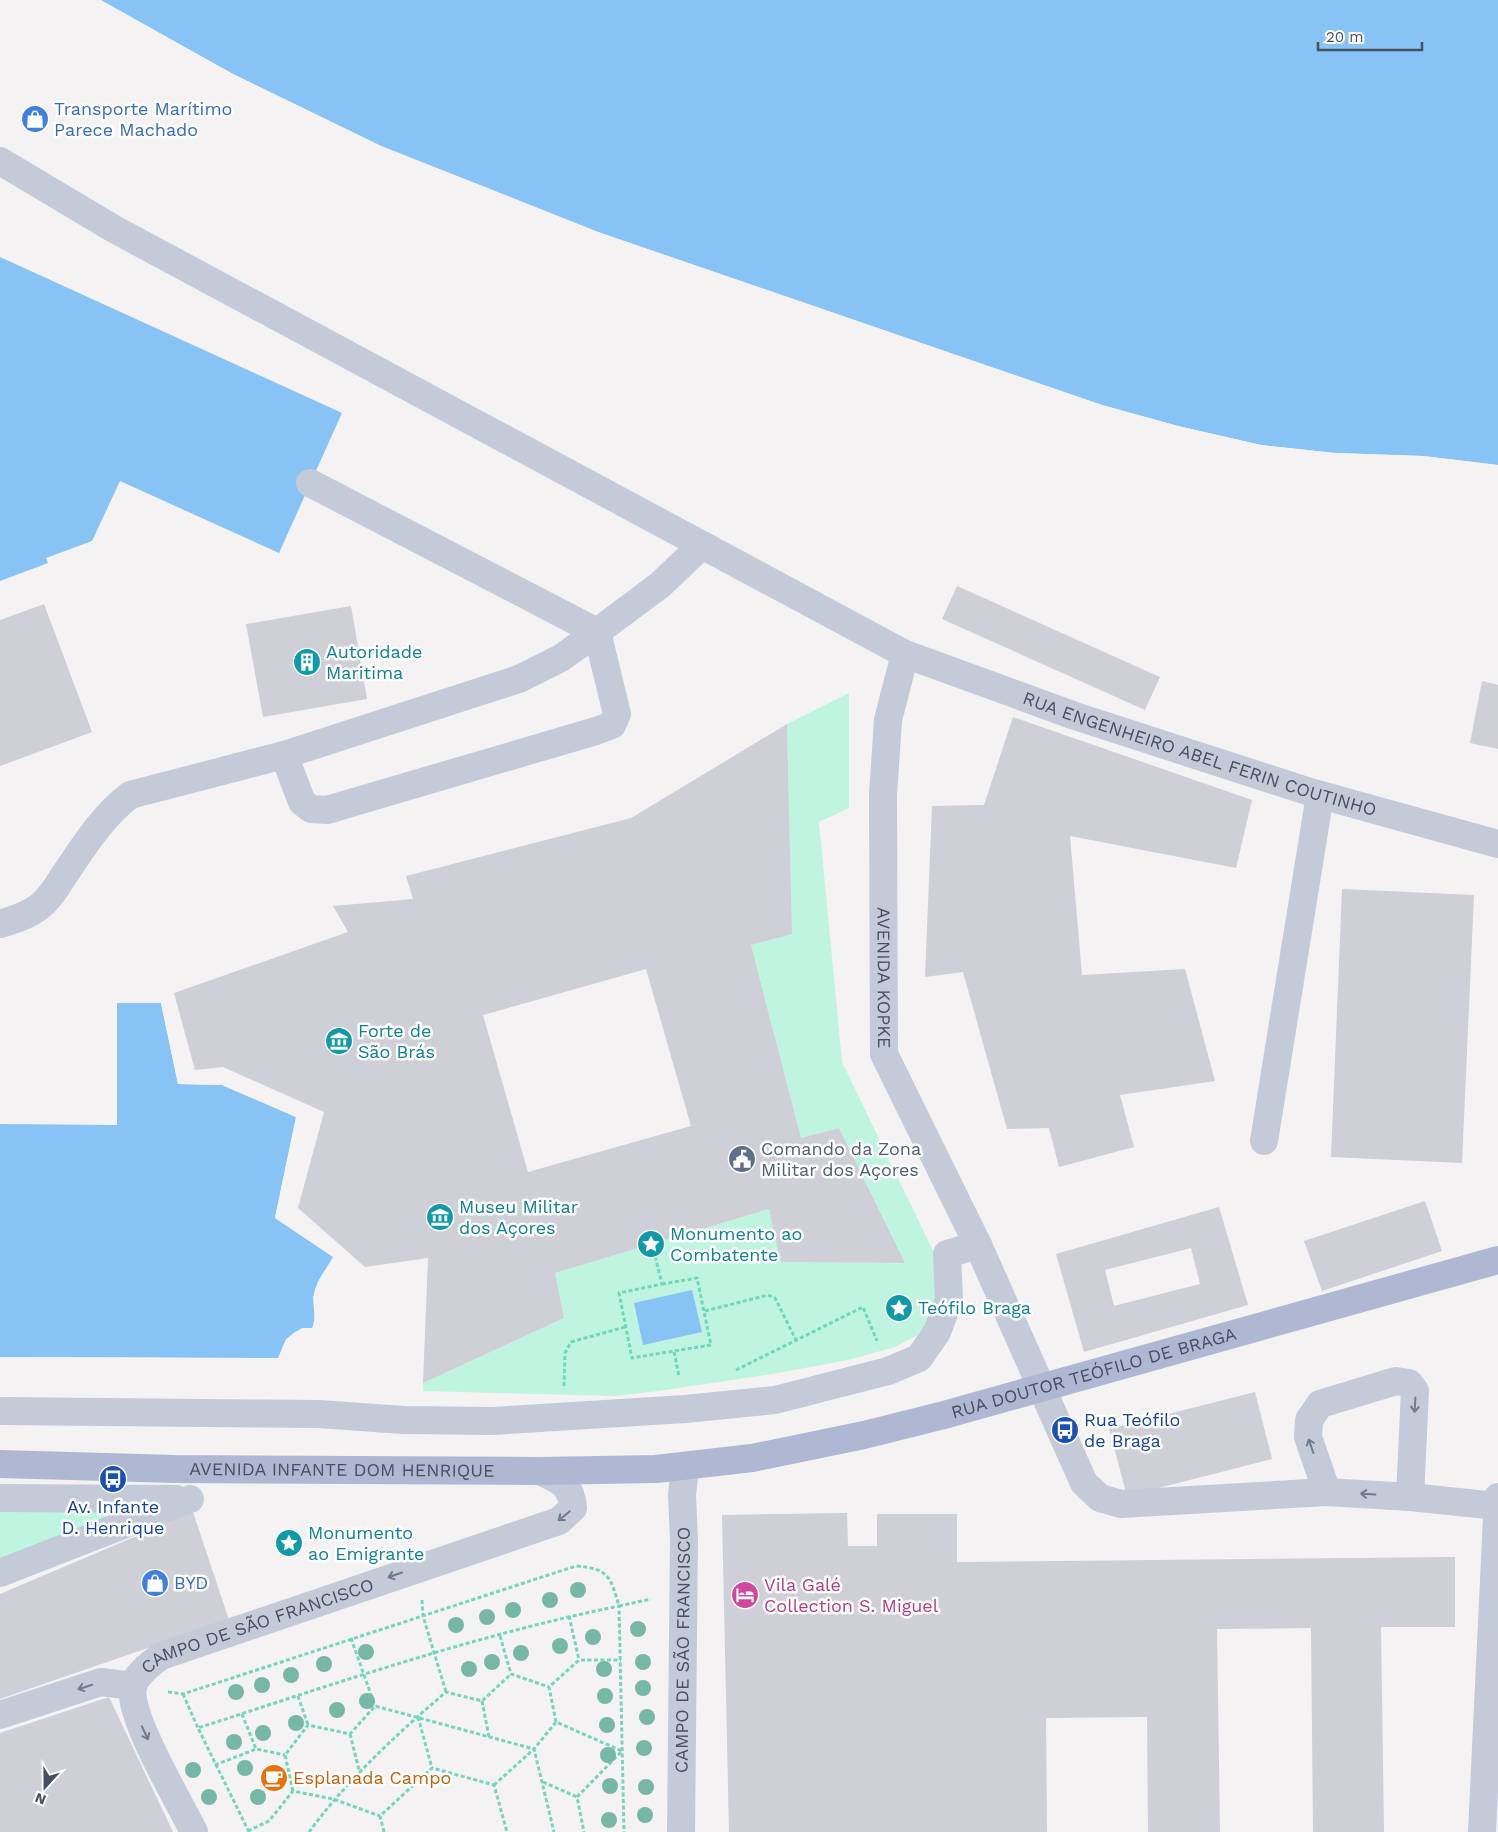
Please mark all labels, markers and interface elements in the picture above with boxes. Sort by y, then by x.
scale bar [1318,20,1422,52]
text: 20 m [1326,28,1364,46]
place label: Transporte Marítimo Parece Machado [54,98,232,140]
shop icon: Transporte Marítimo Parece Machado [20,104,50,134]
place label: Autoridade Maritima [326,641,422,683]
building icon: Autoridade Maritima [292,647,322,677]
street label: RUA ENGENHEIRO ABEL FERIN COUTINHO [1020,687,1379,820]
street label: AVENIDA KOPKE [873,907,895,1048]
place label: Forte de São Brás [358,1020,435,1062]
museum icon: Forte de São Brás [324,1026,354,1056]
place label: Comando da Zona Militar dos Açores [761,1138,921,1180]
public building icon: Comando da Zona Militar dos Açores [727,1144,757,1174]
place label: Museu Militar dos Açores [459,1196,578,1238]
museum icon: Museu Militar dos Açores [425,1202,455,1232]
place label: Monumento ao Combatente [670,1223,802,1265]
place icon: Monumento ao Combatente [636,1229,666,1259]
place icon: Teófilo Braga [884,1293,914,1323]
place label: Teófilo Braga [918,1297,1031,1318]
street label: RUA DOUTOR TEÓFILO DE BRAGA [949,1323,1239,1422]
one-way arrow [1410,1397,1419,1413]
place label: Rua Teófilo de Braga [1084,1409,1180,1451]
bus stop icon: Rua Teófilo de Braga [1050,1415,1080,1445]
one-way arrow [1306,1439,1315,1454]
street label: AVENIDA INFANTE DOM HENRIQUE [189,1458,495,1481]
bus stop icon: Av. Infante D. Henrique [98,1464,128,1494]
one-way arrow [1361,1489,1377,1499]
place label: Av. Infante D. Henrique [62,1496,164,1538]
one-way arrow [558,1510,571,1521]
place label: Monumento ao Emigrante [308,1522,424,1564]
street label: CAMPO DE SÃO FRANCISCO [671,1526,694,1773]
place icon: Monumento ao Emigrante [274,1528,304,1558]
shop icon: BYD [140,1568,170,1598]
one-way arrow [388,1571,403,1580]
place label: BYD [174,1572,208,1593]
street label: CAMPO DE SÃO FRANCISCO [136,1574,376,1678]
place label: Vila Galé Collection S. Miguel [764,1574,939,1616]
hotel icon: Vila Galé Collection S. Miguel [730,1580,760,1610]
one-way arrow [78,1683,94,1692]
one-way arrow [140,1725,150,1740]
north arrow [20,1762,70,1812]
cafe icon: Esplanada Campo [259,1763,289,1793]
place label: Esplanada Campo [293,1767,451,1788]
text: N [33,1790,48,1808]

